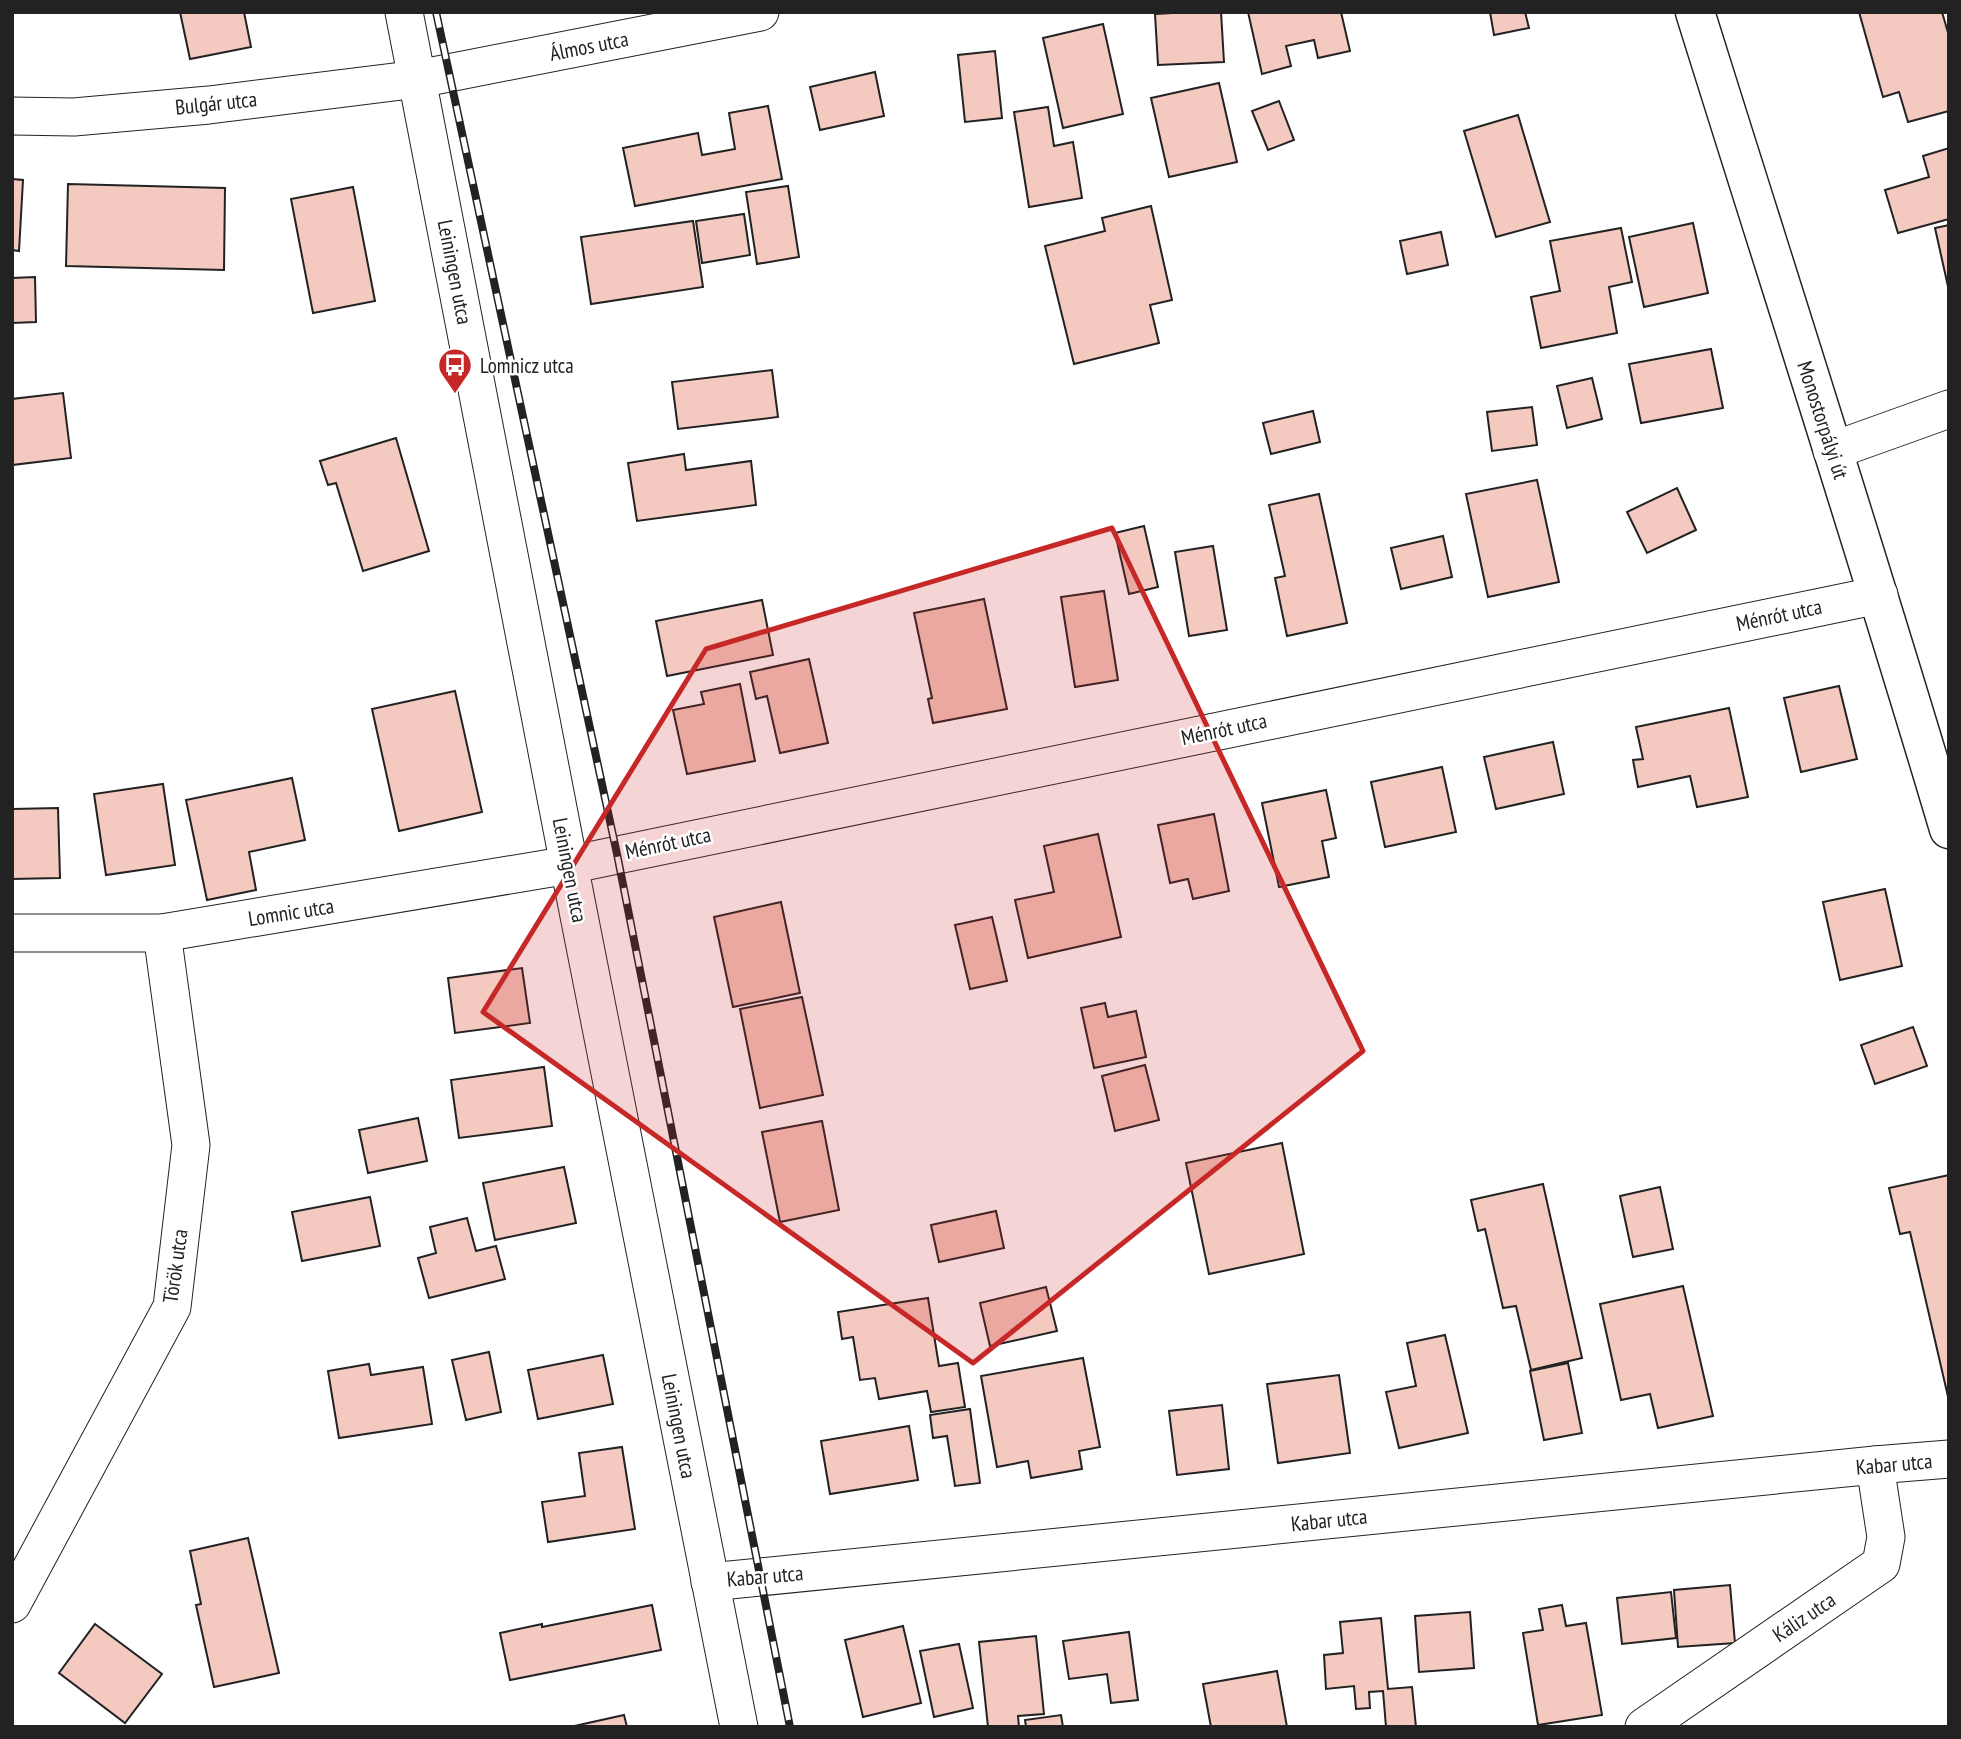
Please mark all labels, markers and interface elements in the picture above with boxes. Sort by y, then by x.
street label: Álmos utca [547,25,631,67]
street label: Bulgár utca [174,85,258,121]
street label: Leiningen utca [432,217,478,327]
bus stop icon: Lomnicz utca [436,346,474,395]
place label: Lomnicz utca [480,352,574,379]
street label: Monostorpályi út [1791,358,1855,483]
street label: Ménrót utca [1734,593,1824,637]
street label: Ménrót utca [1179,707,1269,751]
street label: Leiningen utca [547,815,593,925]
street label: Ménrót utca [623,821,713,865]
street label: Lomnic utca [246,892,336,932]
street label: Török utca [156,1227,194,1305]
street label: Leiningen utca [656,1371,702,1481]
street label: Kabar utca [1855,1447,1933,1481]
street label: Kabar utca [1289,1503,1369,1537]
street label: Kabar utca [726,1559,804,1593]
street label: Káliz utca [1767,1586,1841,1648]

